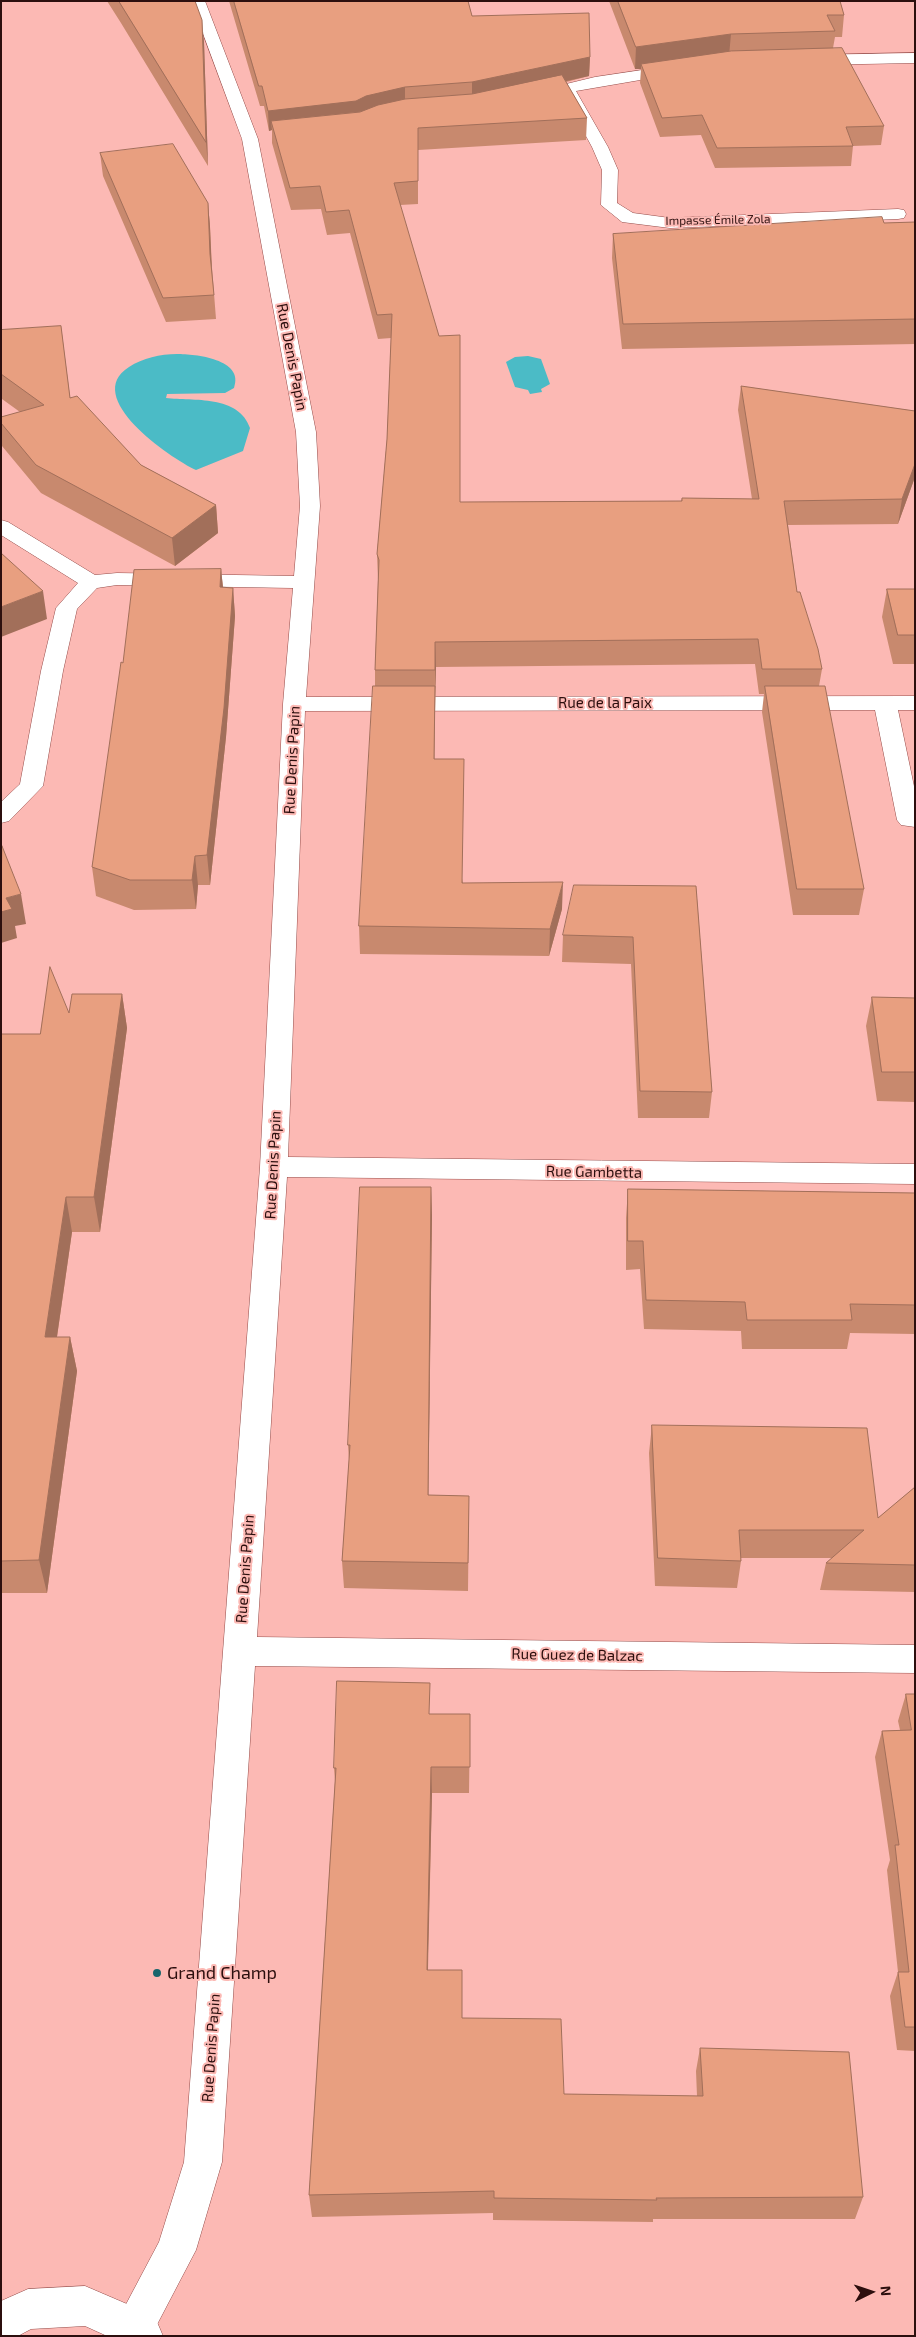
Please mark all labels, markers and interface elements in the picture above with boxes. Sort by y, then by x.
street label: Impasse Émile Zola [665,212,771,228]
street label: Rue Denis Papin [273,302,311,412]
street label: Rue de la Paix [558,694,652,712]
street label: Rue Denis Papin [280,705,304,815]
street label: Rue Denis Papin [261,1110,285,1220]
street label: Rue Gambetta [546,1162,642,1182]
street label: Rue Denis Papin [232,1514,258,1624]
street label: Rue Guez de Balzac [511,1645,643,1665]
place label: Grand Champ [167,1962,277,1984]
marker: Grand Champ [151,1967,163,1979]
street label: Rue Denis Papin [198,1993,224,2103]
north arrow [846,2267,896,2317]
text: N [878,2285,895,2297]

